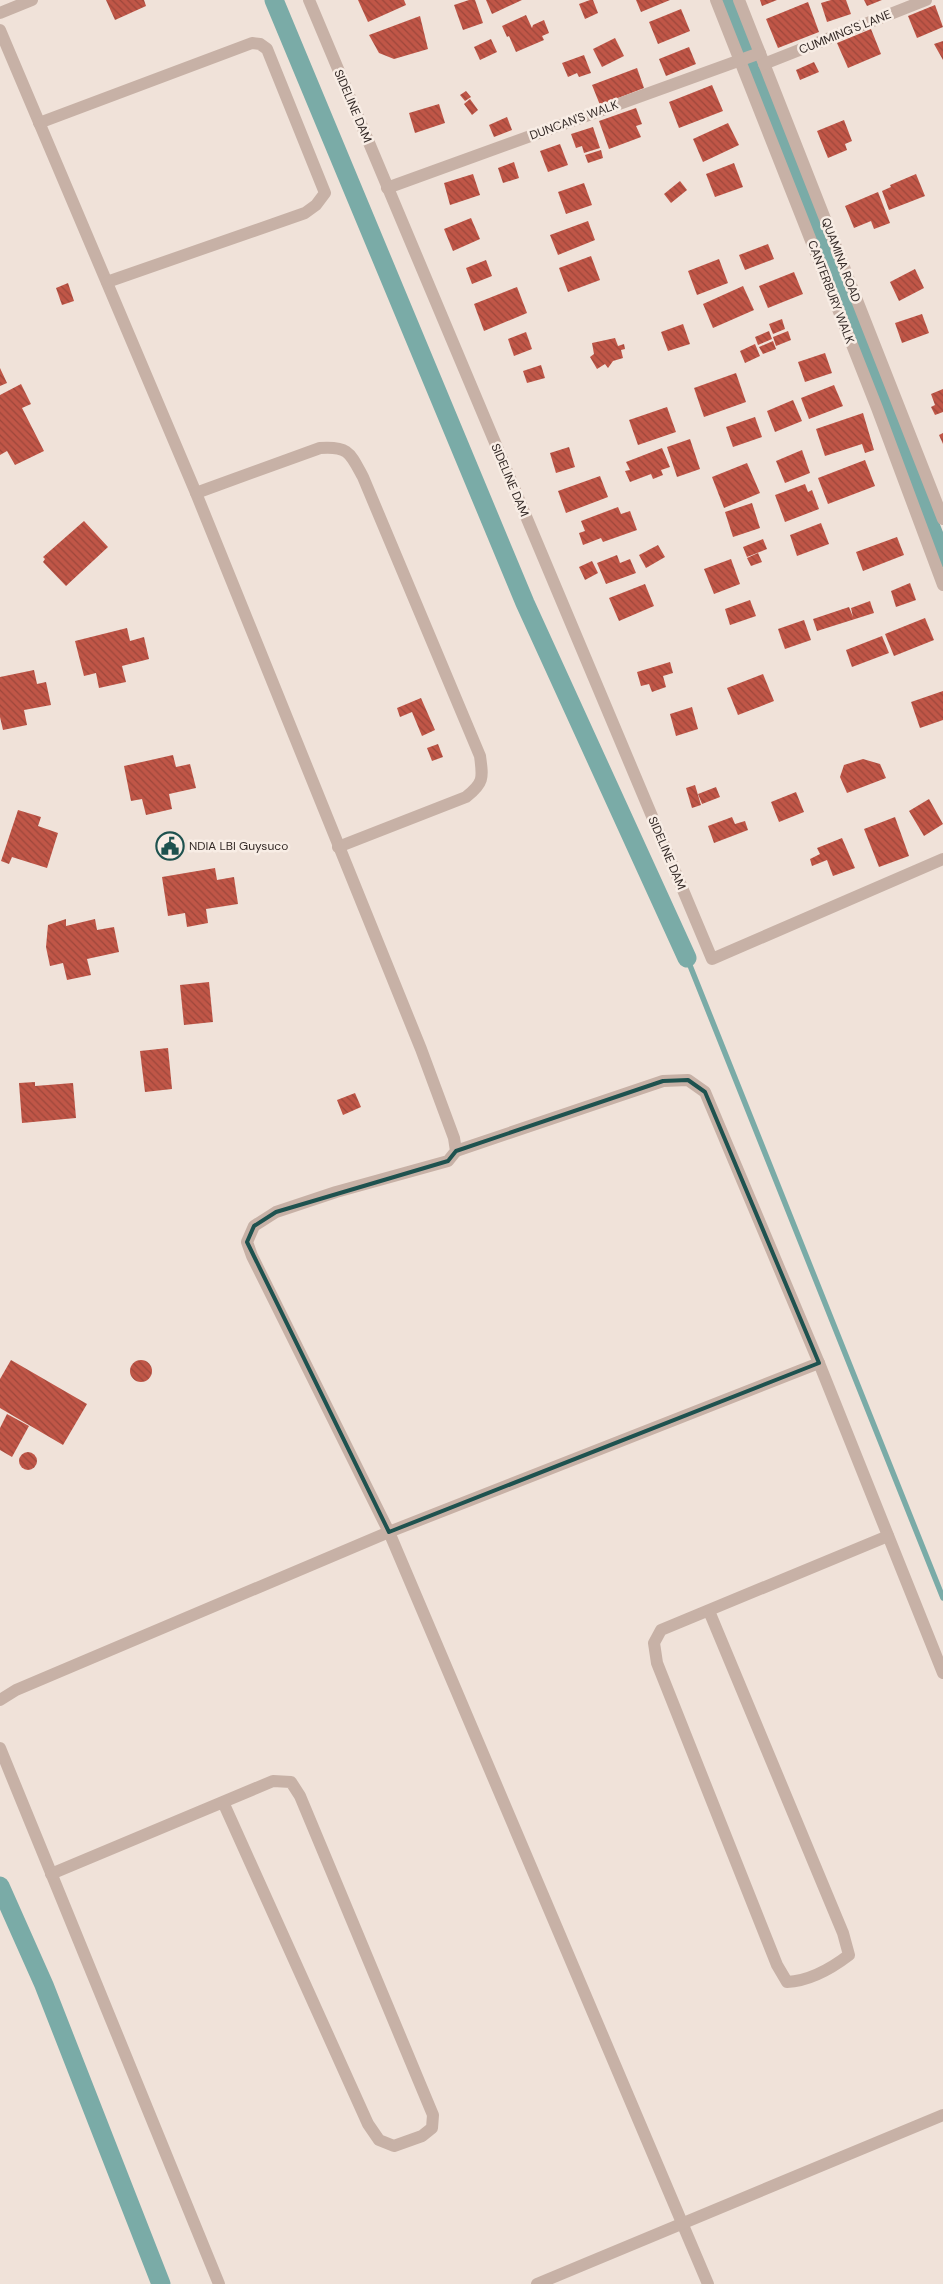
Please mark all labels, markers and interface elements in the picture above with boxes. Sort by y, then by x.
street label: CUMMING'S LANE [796,6,894,58]
street label: SIDELINE DAM [330,67,376,145]
street label: DUNCAN'S WALK [527,97,621,143]
street label: QUAMINA ROAD [818,216,864,304]
street label: CANTERBURY WALK [804,238,858,346]
street label: SIDELINE DAM [487,441,533,519]
street label: SIDELINE DAM [644,814,690,892]
public building icon: NDIA LBI Guysuco [155,831,185,861]
place label: NDIA LBI Guysuco [189,838,288,854]

